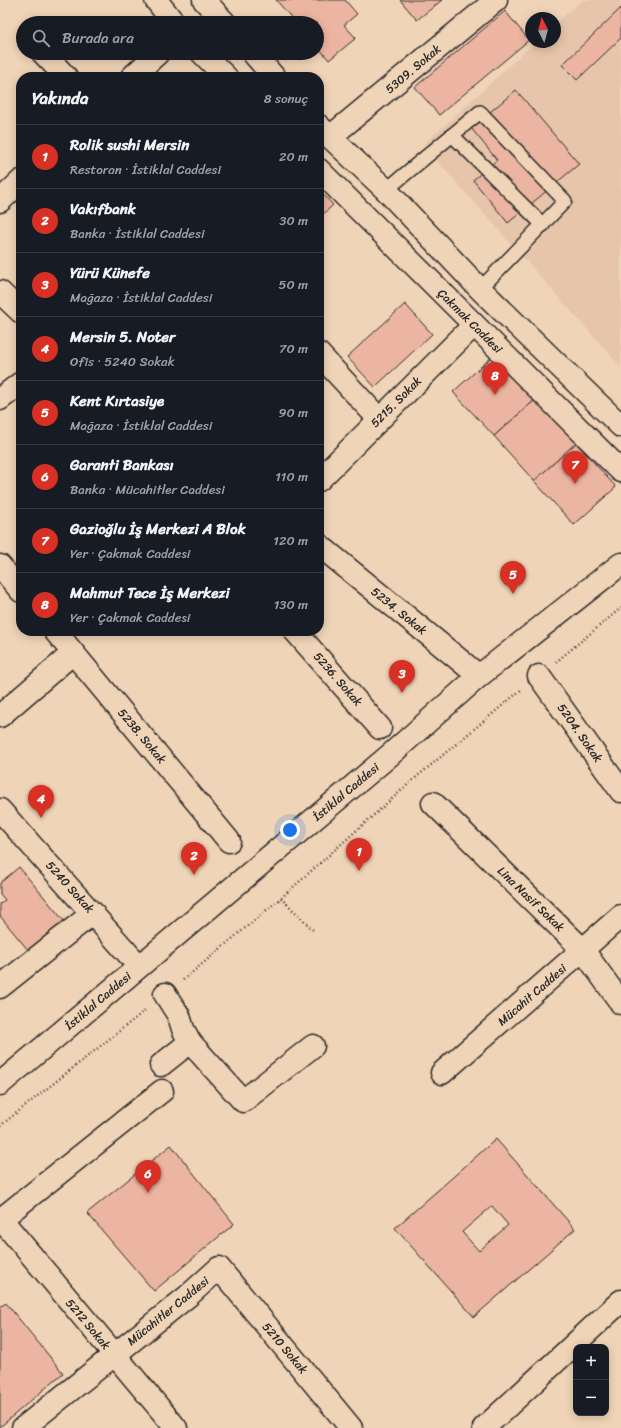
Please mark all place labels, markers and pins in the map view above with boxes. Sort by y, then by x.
pin: 8 [482,362,508,395]
pin: 7 [562,451,588,484]
pin: 5 [500,561,526,594]
pin: 3 [389,660,415,693]
pin: 4 [28,785,54,818]
pin: 1 [346,838,372,871]
pin: 2 [181,842,207,875]
pin: 6 [135,1160,161,1193]

